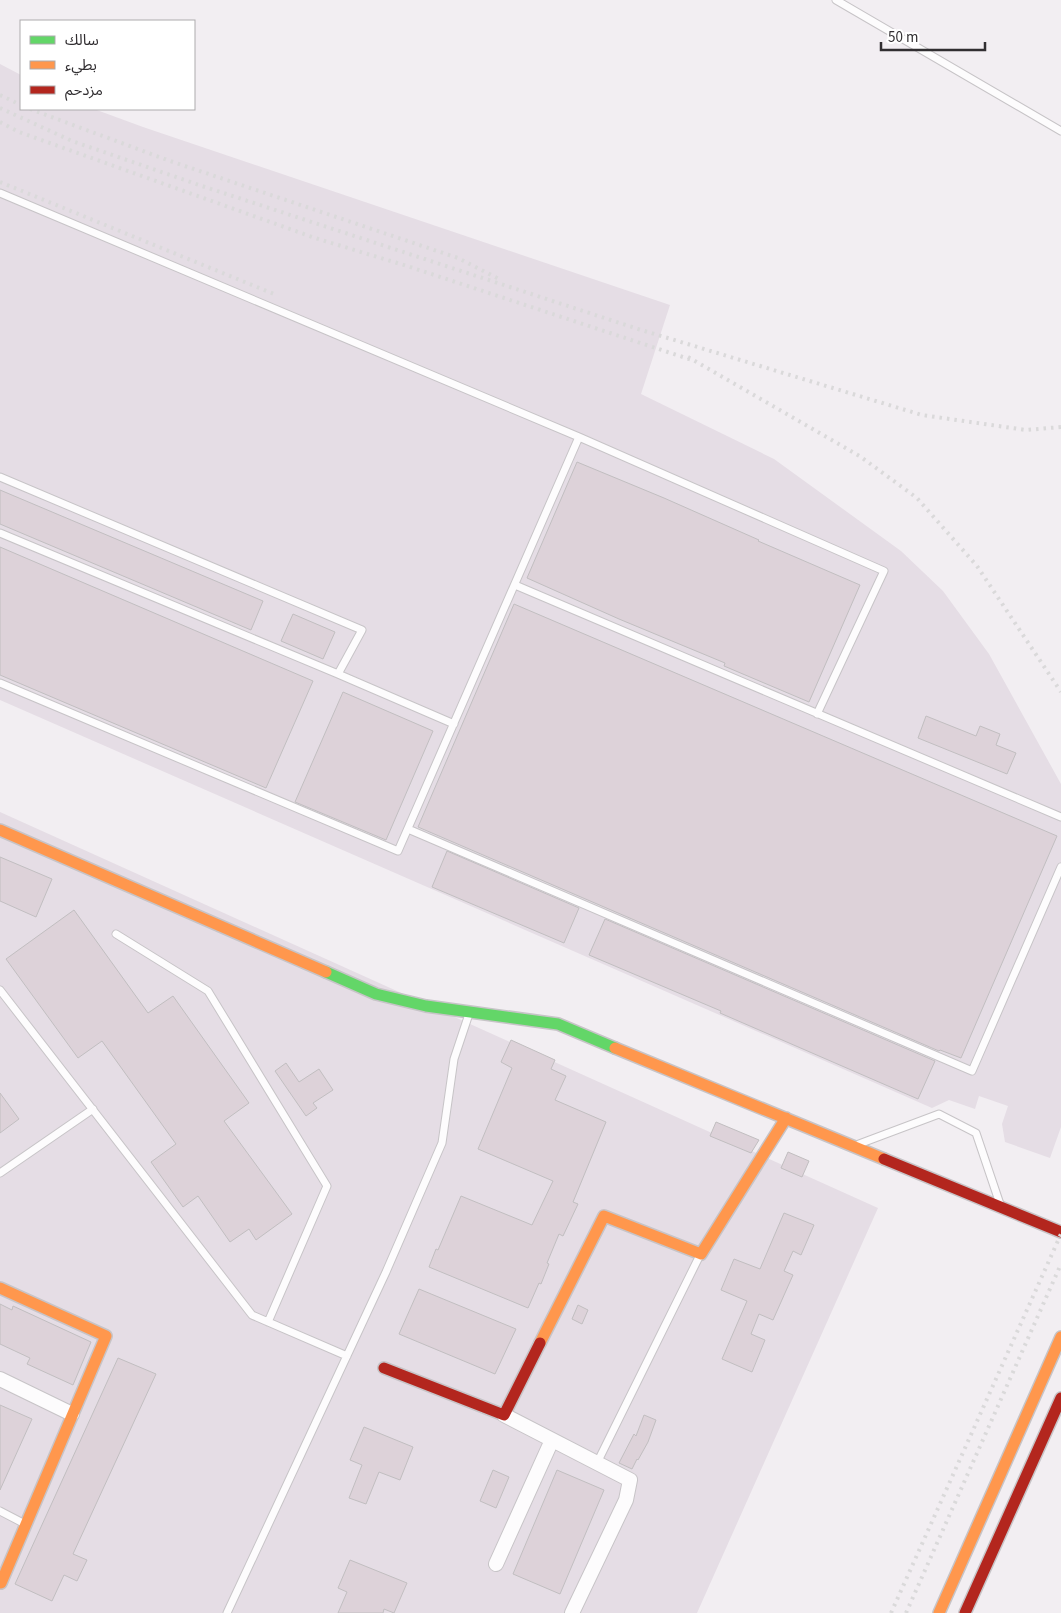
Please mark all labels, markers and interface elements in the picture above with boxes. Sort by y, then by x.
legend [20,20,195,110]
scale bar [881,20,985,52]
text: 50 m [888,27,918,48]
text: سالك [65,30,99,51]
text: بطيء [65,55,97,76]
text: مزدحم [65,80,103,101]

